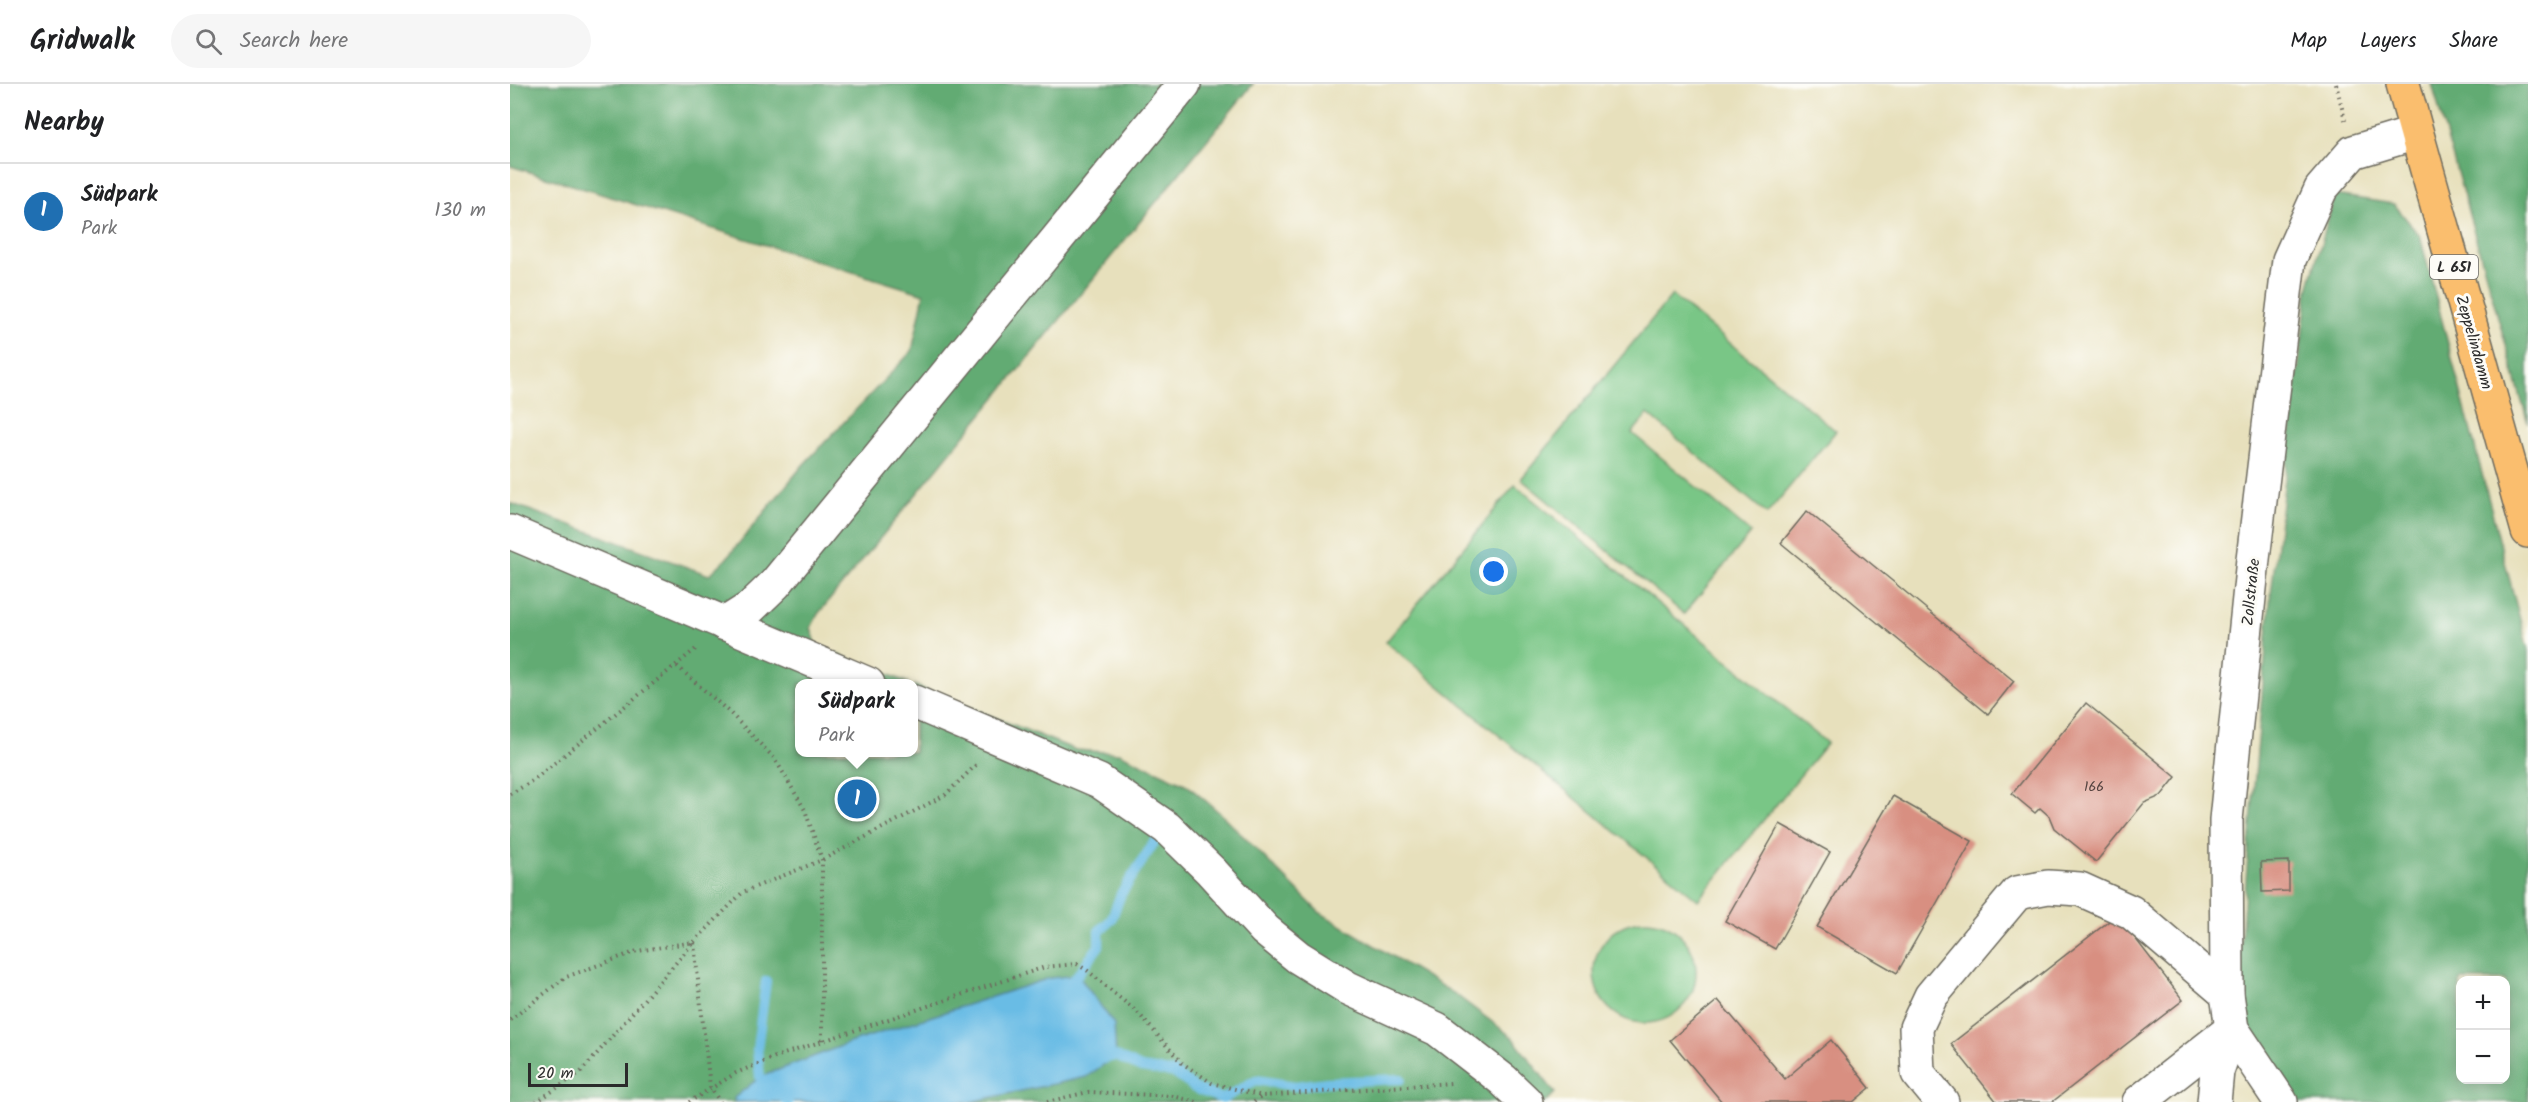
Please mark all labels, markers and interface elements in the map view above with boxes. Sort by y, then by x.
search box [171,14,591,68]
text: Gridwalk [30,19,135,64]
text: Search here [240,24,348,59]
icon: search [192,25,225,58]
text: Map [2290,25,2327,58]
text: Layers [2360,25,2416,58]
text: Share [2449,25,2498,58]
text: Nearby [24,102,104,144]
text: Südpark [81,178,157,213]
text: 1 [40,195,47,227]
text: 130 m [434,195,486,227]
text: Park [81,213,117,245]
road number: L 651 [2430,255,2478,279]
street label: Zeppelindamm [2448,292,2499,393]
your location [1479,557,1508,586]
street label: Zollstraße [2236,557,2267,627]
popup [795,679,918,757]
text: Südpark [818,685,895,720]
text: Park [818,720,855,752]
pin: 1 [838,776,876,822]
house number: 166 [2084,776,2104,798]
map controls [2456,976,2510,1084]
button: + [2456,976,2510,1030]
button: − [2456,1030,2510,1084]
scale bar [528,1060,628,1088]
text: 20 m [537,1061,573,1086]

